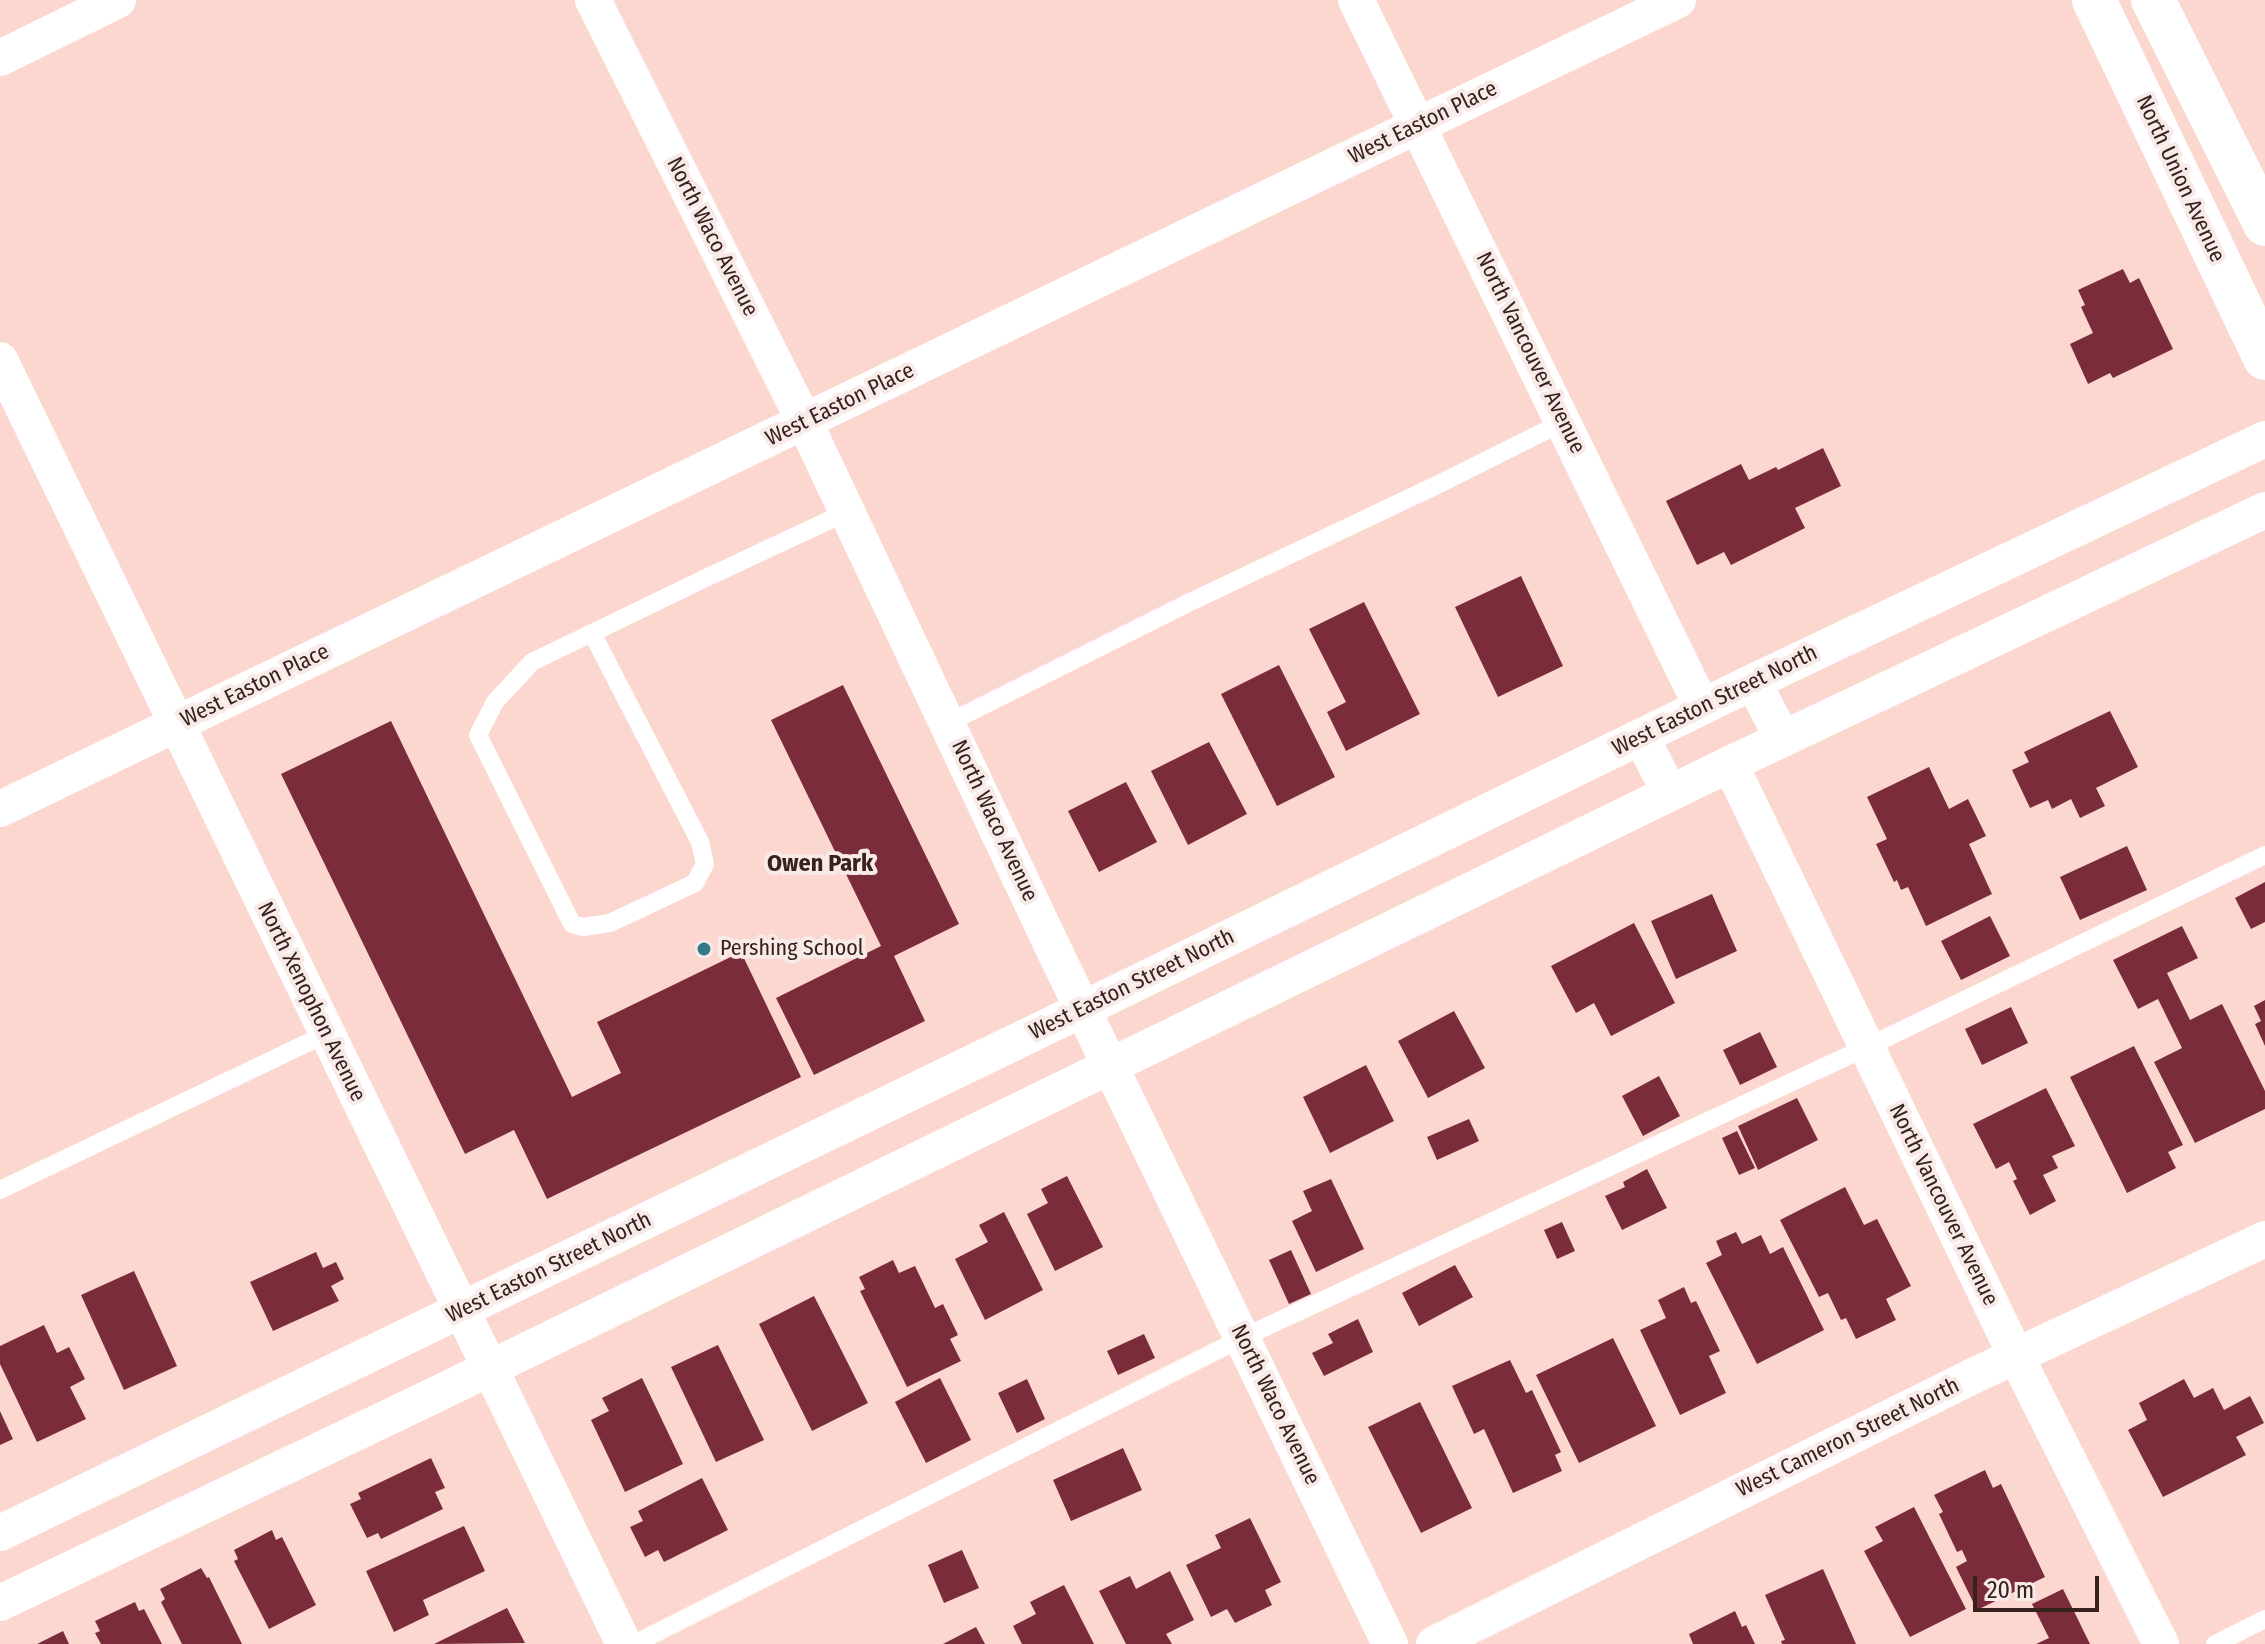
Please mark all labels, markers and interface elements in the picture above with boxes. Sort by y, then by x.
street label: West Easton Place [1345,76,1501,170]
street label: North Union Avenue [2130,91,2230,267]
street label: North Waco Avenue [661,153,763,321]
street label: North Vancouver Avenue [1470,248,1590,458]
street label: West Easton Place [762,358,918,452]
street label: West Easton Place [177,639,333,733]
street label: West Easton Street North [1608,640,1822,762]
street label: North Waco Avenue [945,736,1043,906]
district label: Owen Park [767,850,873,878]
street label: North Xenophon Avenue [251,898,371,1106]
street label: West Easton Street North [1025,924,1239,1046]
place label: Pershing School [720,936,864,962]
marker: Pershing School [695,940,713,958]
street label: North Vancouver Avenue [1883,1100,2003,1310]
street label: West Easton Street North [442,1207,656,1329]
street label: North Waco Avenue [1225,1321,1325,1489]
street label: West Cameron Street North [1732,1373,1964,1503]
scale bar [1977,1560,2103,1610]
text: 20 m [1987,1576,2034,1604]

